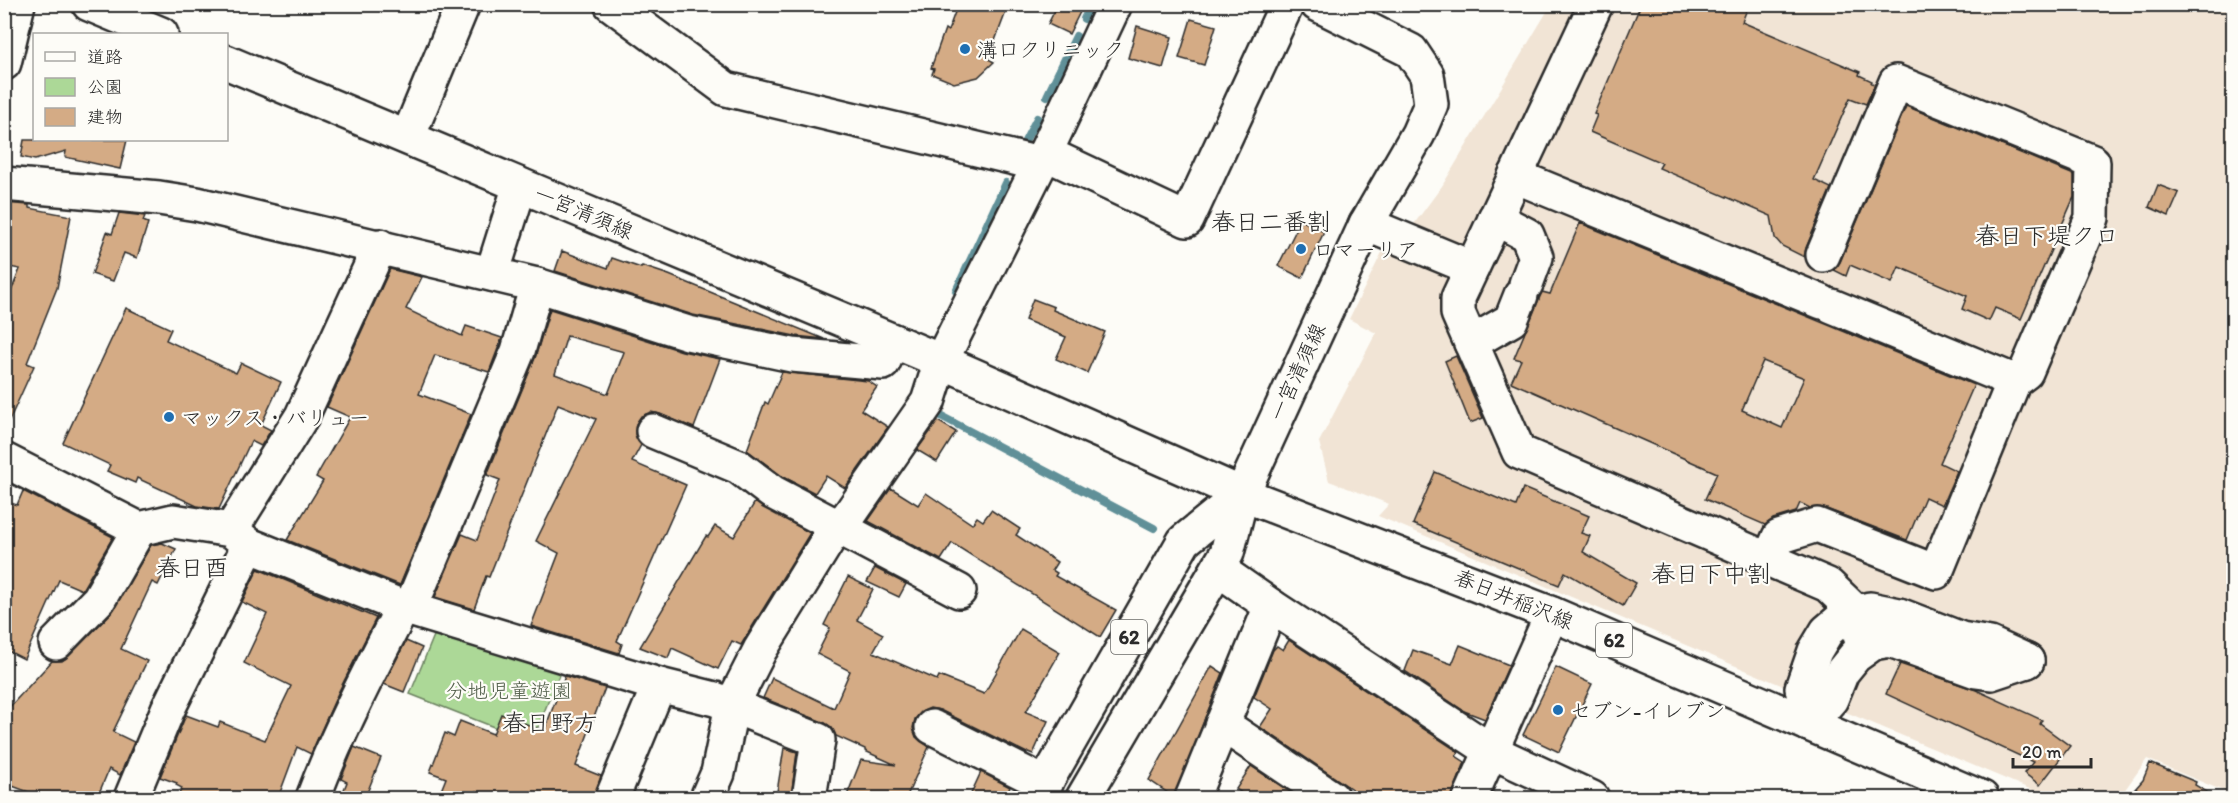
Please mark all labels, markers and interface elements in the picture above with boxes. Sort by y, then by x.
legend [33,33,228,141]
place label: 溝口クリニック [977,37,1124,62]
marker: 溝口クリニック [958,42,972,56]
text: 道路 [87,46,123,68]
text: 公園 [87,76,123,98]
text: 建物 [87,106,123,128]
street label: 一宮清須線 [531,180,637,244]
district label: 春日二番割 [1211,207,1331,236]
district label: 春日下堤クロ [1975,221,2119,250]
place label: ロマーリア [1313,237,1418,262]
marker: ロマーリア [1294,242,1308,256]
street label: 一宮清須線 [1263,319,1331,425]
place label: マックス・バリュー [181,405,370,430]
marker: マックス・バリュー [162,410,176,424]
district label: 春日酉 [156,553,228,582]
district label: 春日下中割 [1651,559,1771,588]
street label: 春日井稲沢線 [1451,564,1577,634]
road number: 62 [1111,620,1147,654]
road number: 62 [1596,623,1632,657]
park label: 分地児童遊園 [446,678,572,703]
place label: セブン-イレブン [1570,698,1725,723]
marker: セブン-イレブン [1551,703,1565,717]
district label: 春日野方 [502,708,598,737]
scale bar [2013,731,2091,769]
text: 20 m [2022,741,2062,763]

